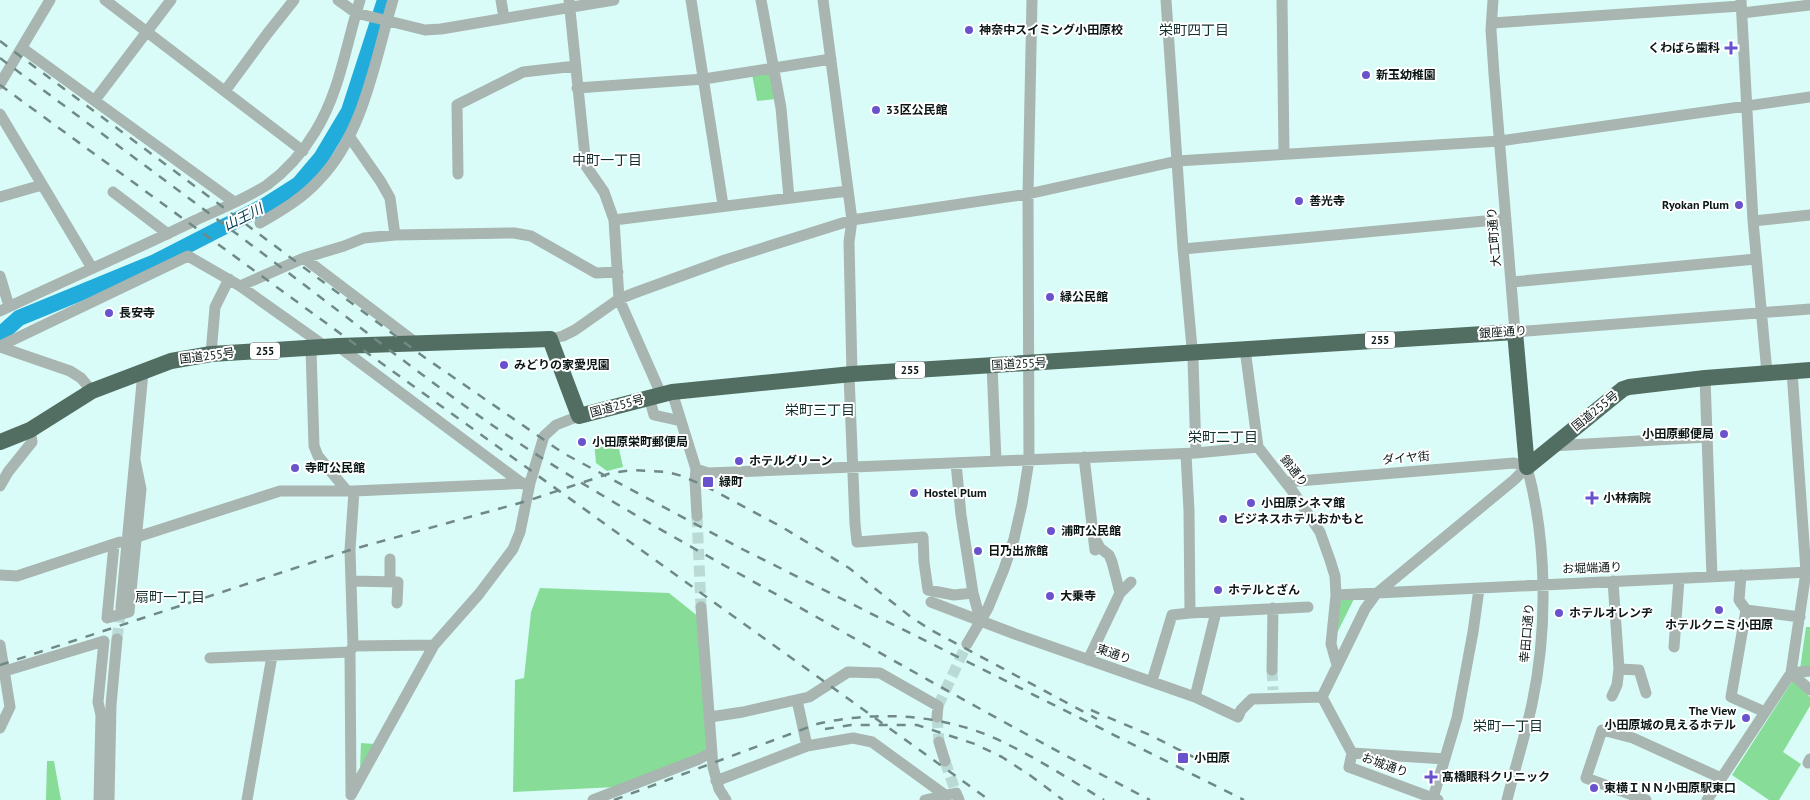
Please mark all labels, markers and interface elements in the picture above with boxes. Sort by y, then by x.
district label: 栄町四丁目 [1159,21,1229,39]
place label: 神奈中スイミング小田原校 [979,22,1123,37]
marker: 神奈中スイミング小田原校 [963,24,975,36]
place label: くわばら歯科 [1648,40,1720,55]
marker: くわばら歯科 [1724,41,1738,55]
place label: 新玉幼稚園 [1376,67,1436,82]
marker: 新玉幼稚園 [1360,69,1372,81]
place label: 33区公民館 [886,102,948,117]
marker: 33区公民館 [870,104,882,116]
district label: 中町一丁目 [572,151,642,169]
place label: 善光寺 [1309,193,1345,208]
marker: 善光寺 [1293,195,1305,207]
place label: Ryokan Plum [1662,197,1729,212]
water label: 山王川 [220,199,268,235]
marker: Ryokan Plum [1733,199,1745,211]
street label: 大工町通り [1483,206,1504,268]
place label: 緑公民館 [1060,289,1108,304]
marker: 緑公民館 [1044,291,1056,303]
place label: 長安寺 [119,305,155,320]
marker: 長安寺 [103,307,115,319]
street label: 銀座通り [1478,322,1527,341]
road number: 255 [1365,332,1395,348]
road number: 255 [250,342,280,360]
street label: 国道255号 [178,345,235,366]
street label: 国道255号 [991,355,1047,372]
place label: みどりの家愛児園 [514,357,610,372]
marker: みどりの家愛児園 [498,359,510,371]
road number: 255 [895,362,925,378]
street label: 国道255号 [1568,387,1621,434]
street label: 国道255号 [588,391,646,420]
district label: 栄町三丁目 [785,401,855,419]
place label: 小田原郵便局 [1642,426,1714,441]
district label: 栄町二丁目 [1188,428,1258,446]
marker: 小田原郵便局 [1718,428,1730,440]
place label: 小田原栄町郵便局 [592,434,688,449]
marker: 小田原栄町郵便局 [576,436,588,448]
street label: ダイヤ街 [1382,448,1430,467]
street label: 錦通り [1277,452,1311,489]
place label: ホテルグリーン [749,453,832,468]
marker: ホテルグリーン [733,455,745,467]
place label: 寺町公民館 [305,460,365,475]
marker: 寺町公民館 [289,462,301,474]
place label: 緑町 [719,474,743,489]
marker: 緑町 [701,475,715,489]
place label: Hostel Plum [924,485,987,500]
marker: Hostel Plum [908,487,920,499]
place label: 小林病院 [1603,490,1651,505]
marker: 小林病院 [1585,491,1599,505]
place label: 小田原シネマ館 [1261,495,1345,510]
marker: 小田原シネマ館 [1245,497,1257,509]
place label: ビジネスホテルおかもと [1233,511,1365,526]
marker: ビジネスホテルおかもと [1217,513,1229,525]
place label: 浦町公民館 [1061,523,1121,538]
marker: 浦町公民館 [1045,525,1057,537]
place label: 日乃出旅館 [988,543,1048,558]
marker: 日乃出旅館 [972,545,984,557]
street label: お堀端通り [1562,559,1622,576]
place label: ホテルとざん [1228,582,1300,597]
marker: ホテルとざん [1212,584,1224,596]
district label: 扇町一丁目 [135,588,205,606]
place label: 大乗寺 [1060,588,1096,603]
marker: 大乗寺 [1044,590,1056,602]
street label: 幸田口通り [1516,602,1537,664]
marker: ホテルクニミ小田原 [1713,604,1725,616]
place label: ホテルオレンヂ [1569,605,1653,620]
marker: ホテルオレンヂ [1553,607,1565,619]
place label: ホテルクニミ小田原 [1665,617,1773,632]
street label: 東通り [1095,641,1134,666]
place label: The View 小田原城の見えるホテル [1604,703,1736,732]
marker: The View 小田原城の見えるホテル [1740,712,1752,724]
district label: 栄町一丁目 [1473,717,1543,735]
street label: お城通り [1360,749,1410,780]
place label: 小田原 [1194,750,1230,765]
marker: 小田原 [1176,751,1190,765]
place label: 髙橋眼科クリニック [1442,769,1550,784]
marker: 髙橋眼科クリニック [1424,770,1438,784]
place label: 東横ＩＮＮ小田原駅東口 [1604,780,1736,795]
marker: 東横ＩＮＮ小田原駅東口 [1588,782,1600,794]

